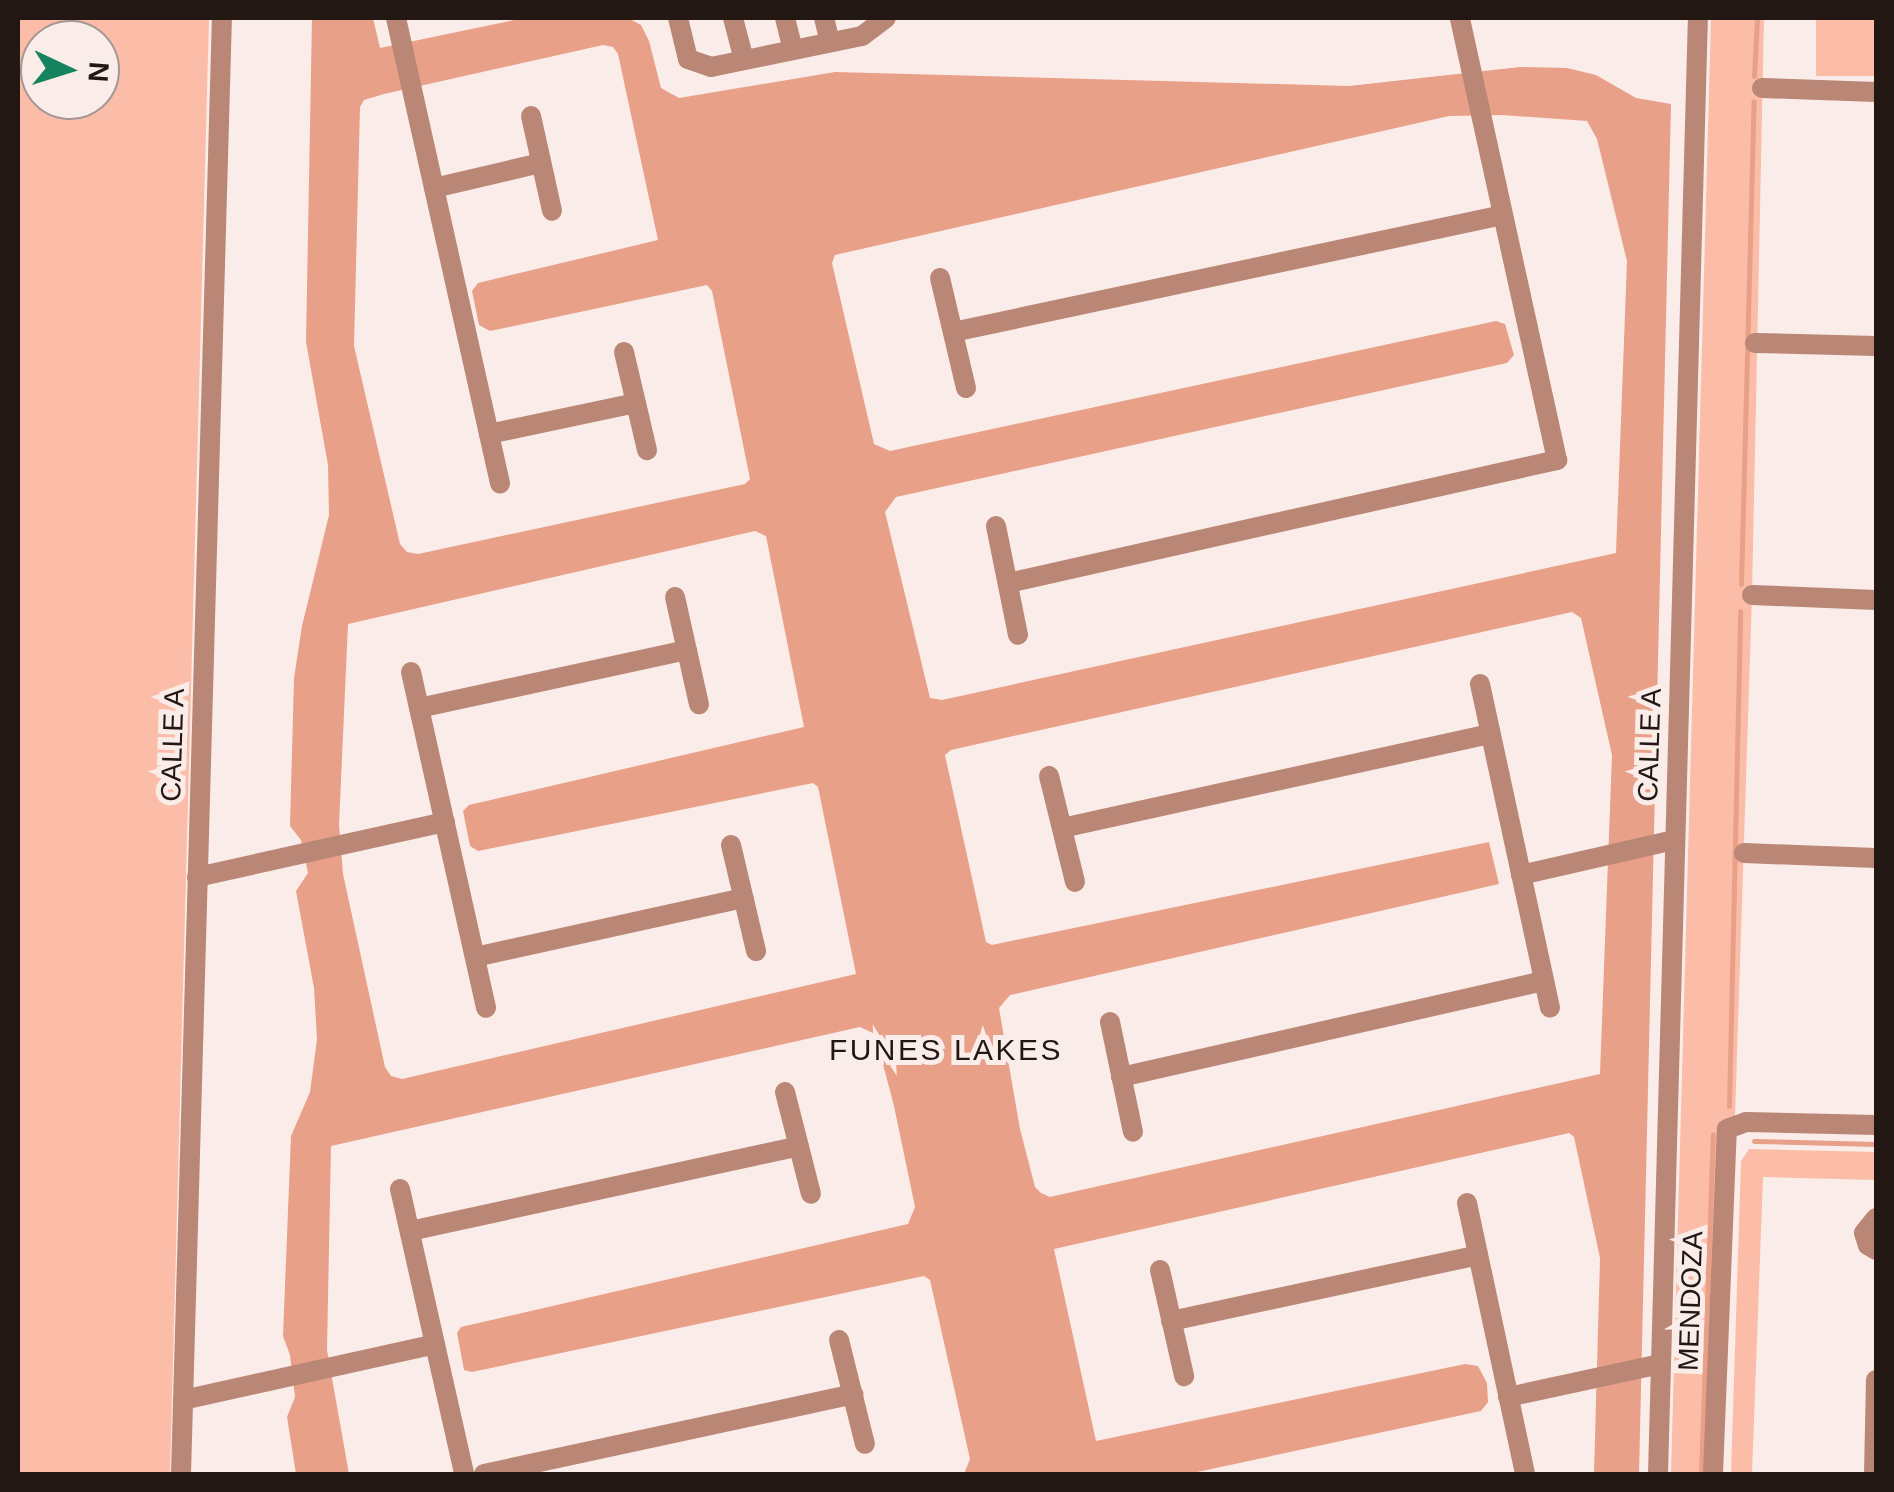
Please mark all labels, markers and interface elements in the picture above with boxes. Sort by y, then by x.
north arrow [20,20,120,120]
text: N [82,61,115,83]
street label: CALLE A [154,687,192,803]
street label: CALLE A [1631,687,1669,803]
district label: FUNES LAKES [829,1032,1063,1068]
street label: MENDOZA [1672,1230,1710,1372]

